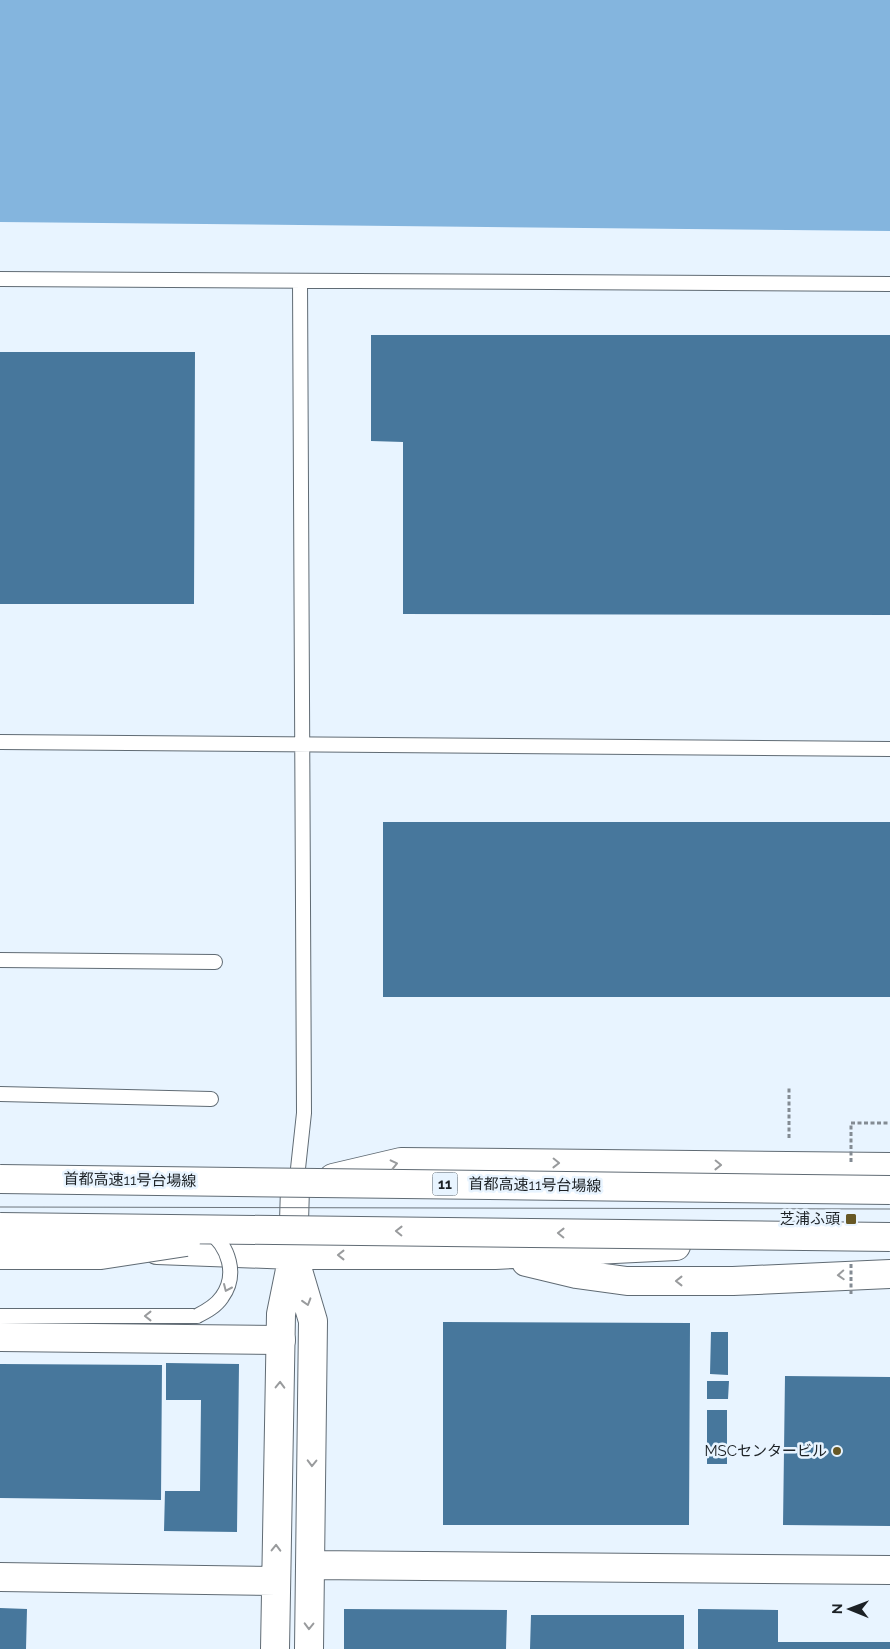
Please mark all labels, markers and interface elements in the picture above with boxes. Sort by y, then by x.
one-way arrow [552,1158,560,1168]
one-way arrow [389,1159,398,1170]
one-way arrow [715,1160,723,1170]
street label: 首都高速11号台場線 [63,1170,197,1190]
road number: 11 [432,1172,458,1196]
street label: 首都高速11号台場線 [468,1175,602,1195]
place label: 芝浦ふ頭 [780,1210,840,1228]
marker: 芝浦ふ頭 [844,1212,858,1226]
one-way arrow [395,1226,402,1236]
one-way arrow [557,1228,565,1238]
one-way arrow [337,1250,344,1260]
one-way arrow [837,1270,845,1280]
one-way arrow [675,1276,682,1286]
one-way arrow [223,1282,233,1291]
one-way arrow [302,1297,312,1305]
one-way arrow [144,1311,152,1321]
one-way arrow [275,1381,285,1389]
place label: MSCセンタービル [704,1442,827,1460]
marker: MSCセンタービル [831,1445,843,1457]
one-way arrow [307,1460,317,1468]
one-way arrow [271,1544,282,1552]
north arrow [825,1584,875,1634]
text: N [829,1603,845,1614]
one-way arrow [304,1622,315,1630]

